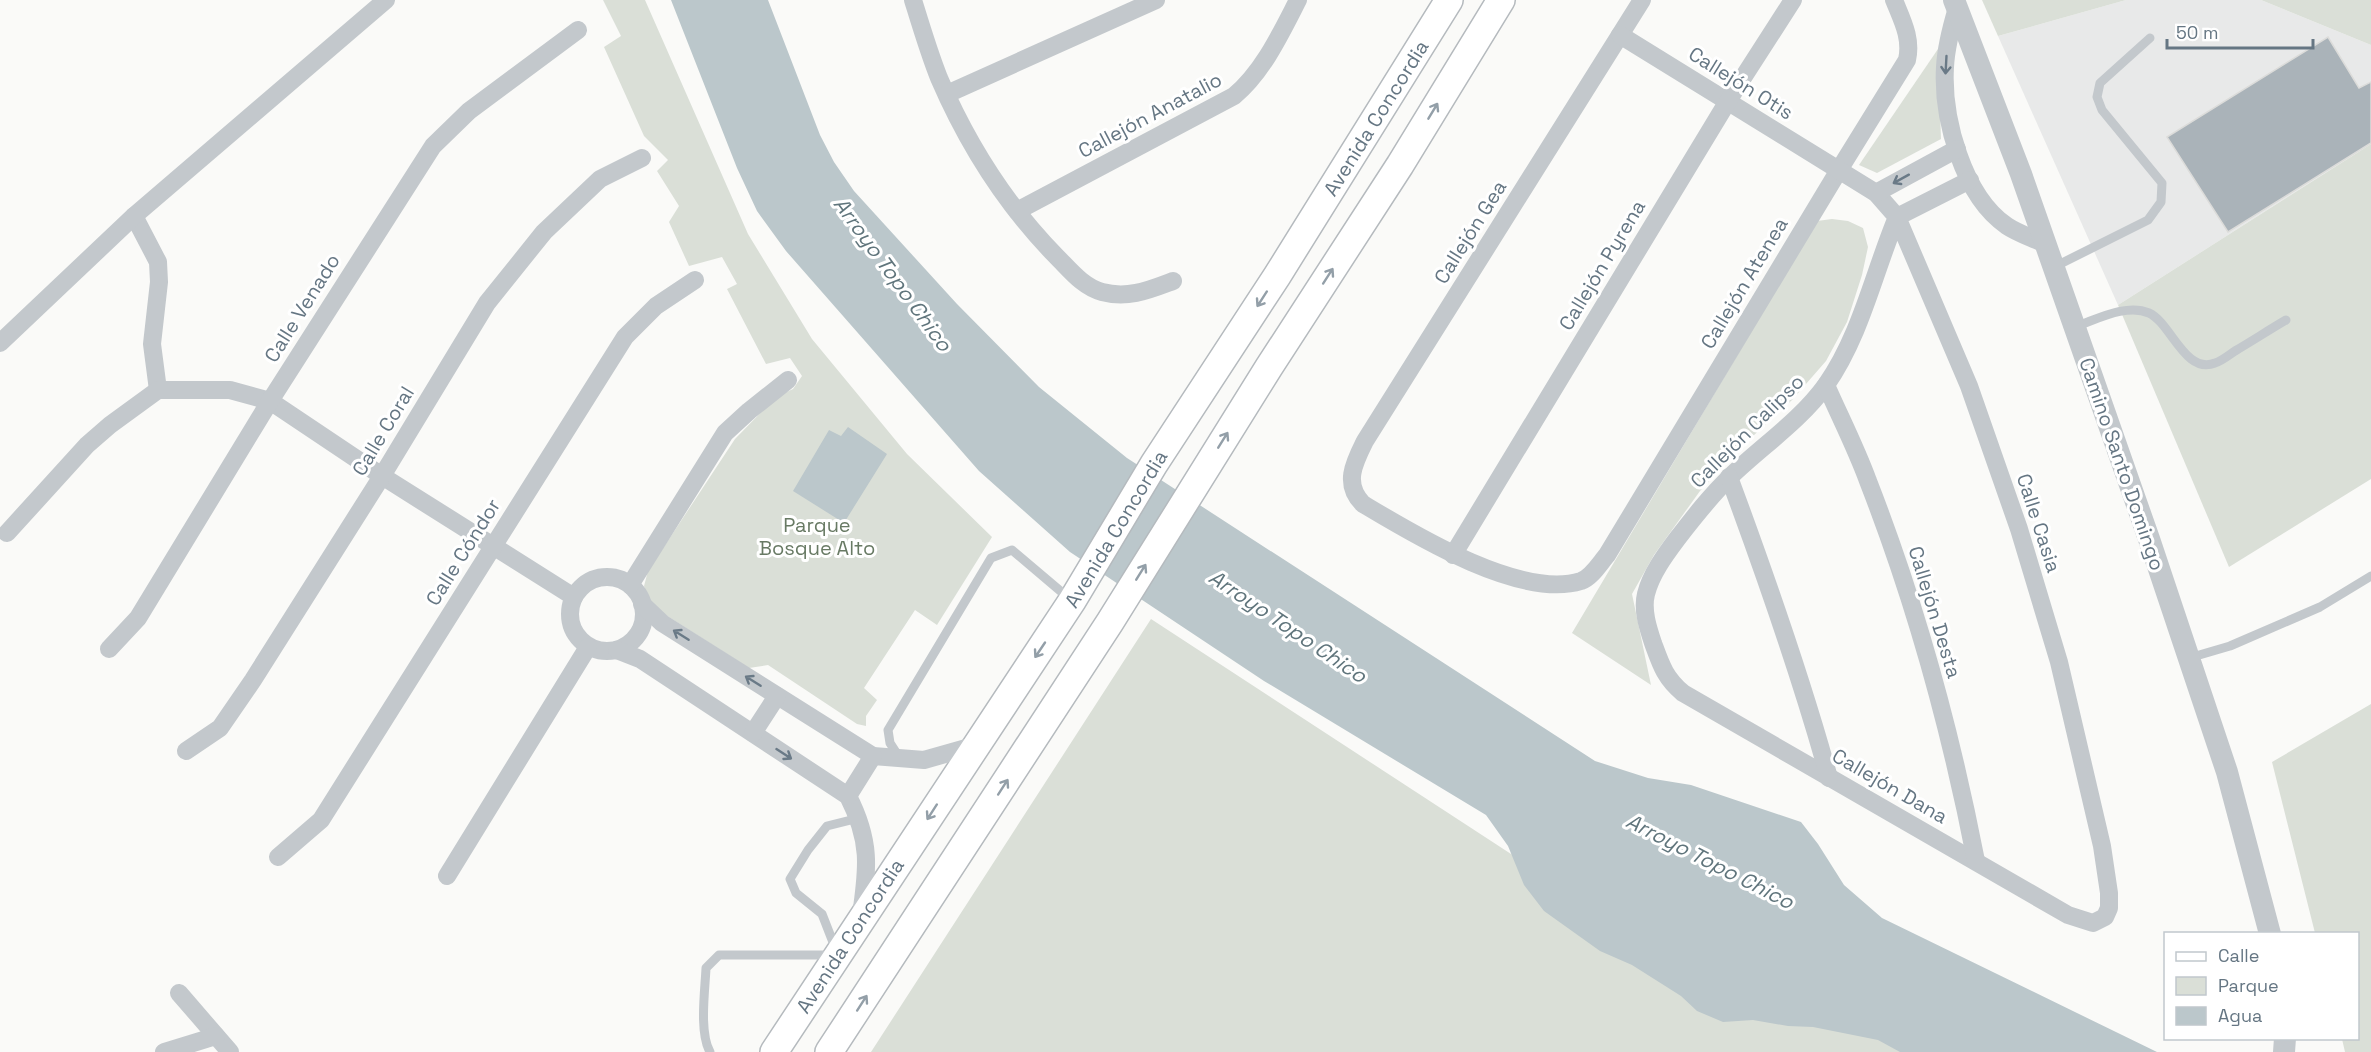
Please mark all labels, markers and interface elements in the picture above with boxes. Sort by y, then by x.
scale bar [2167,12,2312,50]
text: 50 m [2176,21,2218,44]
street label: Avenida Concordia [1317,35,1435,201]
street label: Callejón Otis [1684,41,1798,125]
one-way arrow [1940,55,1951,75]
street label: Callejón Anatalio [1074,66,1226,164]
one-way arrow [1427,103,1439,120]
one-way arrow [1893,174,1911,185]
street label: Callejón Gea [1428,175,1512,289]
water label: Arroyo Topo Chico [828,191,959,357]
street label: Callejón Pyrena [1553,195,1651,335]
street label: Callejón Atenea [1695,212,1793,354]
street label: Calle Venado [258,249,346,367]
one-way arrow [1323,268,1335,285]
one-way arrow [1256,290,1268,307]
street label: Camino Santo Domingo [2073,354,2171,574]
street label: Callejón Calipso [1685,369,1809,493]
street label: Calle Coral [346,381,420,481]
one-way arrow [1218,432,1230,449]
street label: Avenida Concordia [1059,445,1173,613]
street label: Calle Casia [2011,470,2067,576]
street label: Calle Cóndor [420,494,506,610]
park label: Parque Bosque Alto [759,512,875,561]
street label: Callejón Desta [1903,543,1967,681]
water label: Arroyo Topo Chico [1204,563,1373,689]
one-way arrow [1136,564,1148,581]
one-way arrow [673,629,690,641]
one-way arrow [1034,641,1046,658]
one-way arrow [745,675,762,687]
street label: Callejón Dana [1828,742,1952,830]
one-way arrow [775,748,792,760]
one-way arrow [997,779,1009,796]
one-way arrow [926,804,938,820]
water label: Arroyo Topo Chico [1622,807,1799,915]
street label: Avenida Concordia [790,854,910,1018]
legend [2164,932,2359,1040]
text: Calle [2218,944,2259,967]
text: Parque [2218,974,2279,997]
one-way arrow [856,995,868,1012]
text: Agua [2218,1004,2262,1027]

